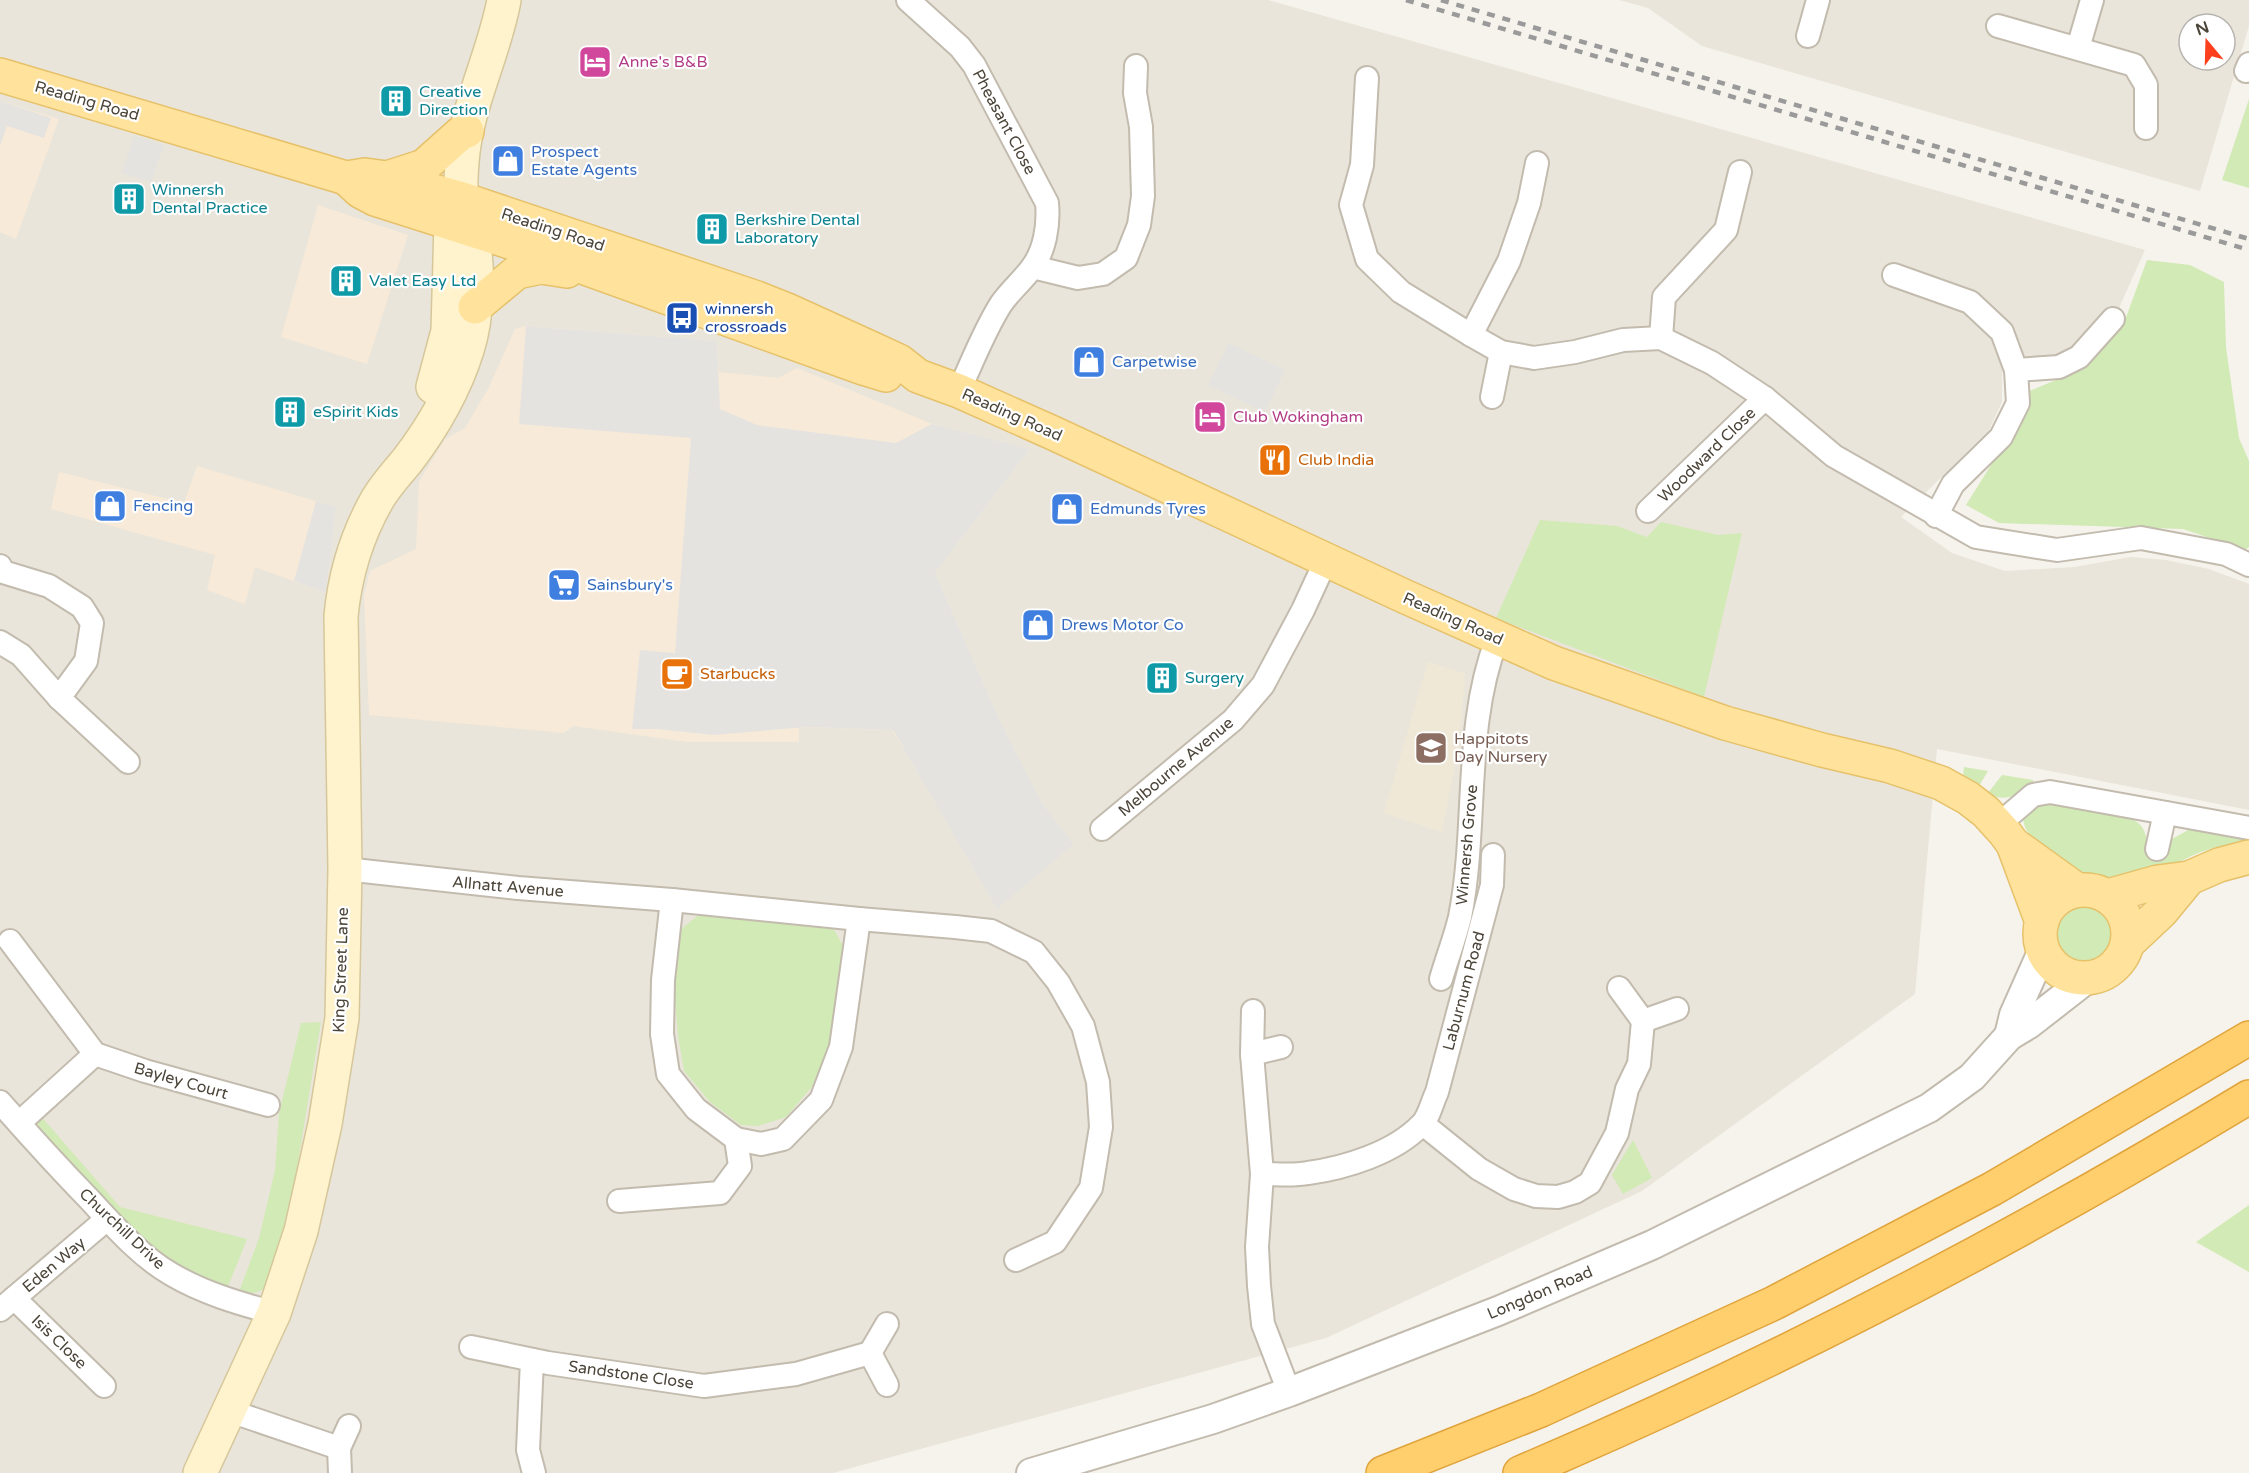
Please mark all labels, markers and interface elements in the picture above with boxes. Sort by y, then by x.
north arrow [2177,12,2237,72]
text: N [2193,17,2212,40]
hotel icon: Anne's B&B [577,44,613,80]
place label: Anne's B&B [618,52,708,72]
street label: Pheasant Close [968,66,1040,178]
street label: Reading Road [32,77,142,125]
place label: Creative Direction [419,82,488,120]
building icon: Creative Direction [378,83,414,119]
place label: Prospect Estate Agents [531,142,637,180]
shop icon: Prospect Estate Agents [490,143,526,179]
place label: Winnersh Dental Practice [152,180,267,218]
building icon: Winnersh Dental Practice [111,181,147,217]
street label: Reading Road [499,204,607,256]
place label: Berkshire Dental Laboratory [735,210,860,248]
building icon: Berkshire Dental Laboratory [694,211,730,247]
building icon: Valet Easy Ltd [328,263,364,299]
place label: Valet Easy Ltd [369,271,476,291]
place label: winnersh crossroads [705,299,787,337]
bus stop icon: winnersh crossroads [664,300,700,336]
shop icon: Carpetwise [1071,344,1107,380]
place label: Carpetwise [1112,352,1197,372]
street label: Reading Road [959,384,1065,446]
building icon: eSpirit Kids [272,394,308,430]
hotel icon: Club Wokingham [1192,399,1228,435]
place label: eSpirit Kids [313,402,399,422]
street label: Woodward Close [1654,403,1760,507]
place label: Club Wokingham [1233,407,1363,427]
restaurant icon: Club India [1257,442,1293,478]
place label: Club India [1298,450,1374,470]
shop icon: Fencing [92,488,128,524]
shop icon: Edmunds Tyres [1049,491,1085,527]
place label: Fencing [133,496,193,516]
place label: Edmunds Tyres [1090,499,1206,519]
supermarket icon: Sainsbury's [546,567,582,603]
place label: Sainsbury's [587,575,673,595]
street label: Reading Road [1400,588,1506,650]
shop icon: Drews Motor Co [1020,607,1056,643]
place label: Drews Motor Co [1061,615,1184,635]
cafe icon: Starbucks [659,656,695,692]
building icon: Surgery [1144,660,1180,696]
place label: Starbucks [700,664,775,684]
place label: Surgery [1185,668,1245,688]
street label: Melbourne Avenue [1114,713,1238,821]
place label: Happitots Day Nursery [1454,729,1548,767]
school or university icon: Happitots Day Nursery [1413,730,1449,766]
street label: Winnersh Grove [1452,784,1482,906]
street label: Allnatt Avenue [451,872,565,902]
street label: King Street Lane [329,907,353,1033]
street label: Laburnum Road [1438,929,1490,1053]
street label: Bayley Court [132,1058,230,1104]
street label: Churchill Drive [75,1184,169,1274]
street label: Eden Way [18,1233,90,1297]
street label: Longdon Road [1484,1262,1596,1324]
street label: Isis Close [27,1311,91,1373]
street label: Sandstone Close [567,1356,695,1394]

